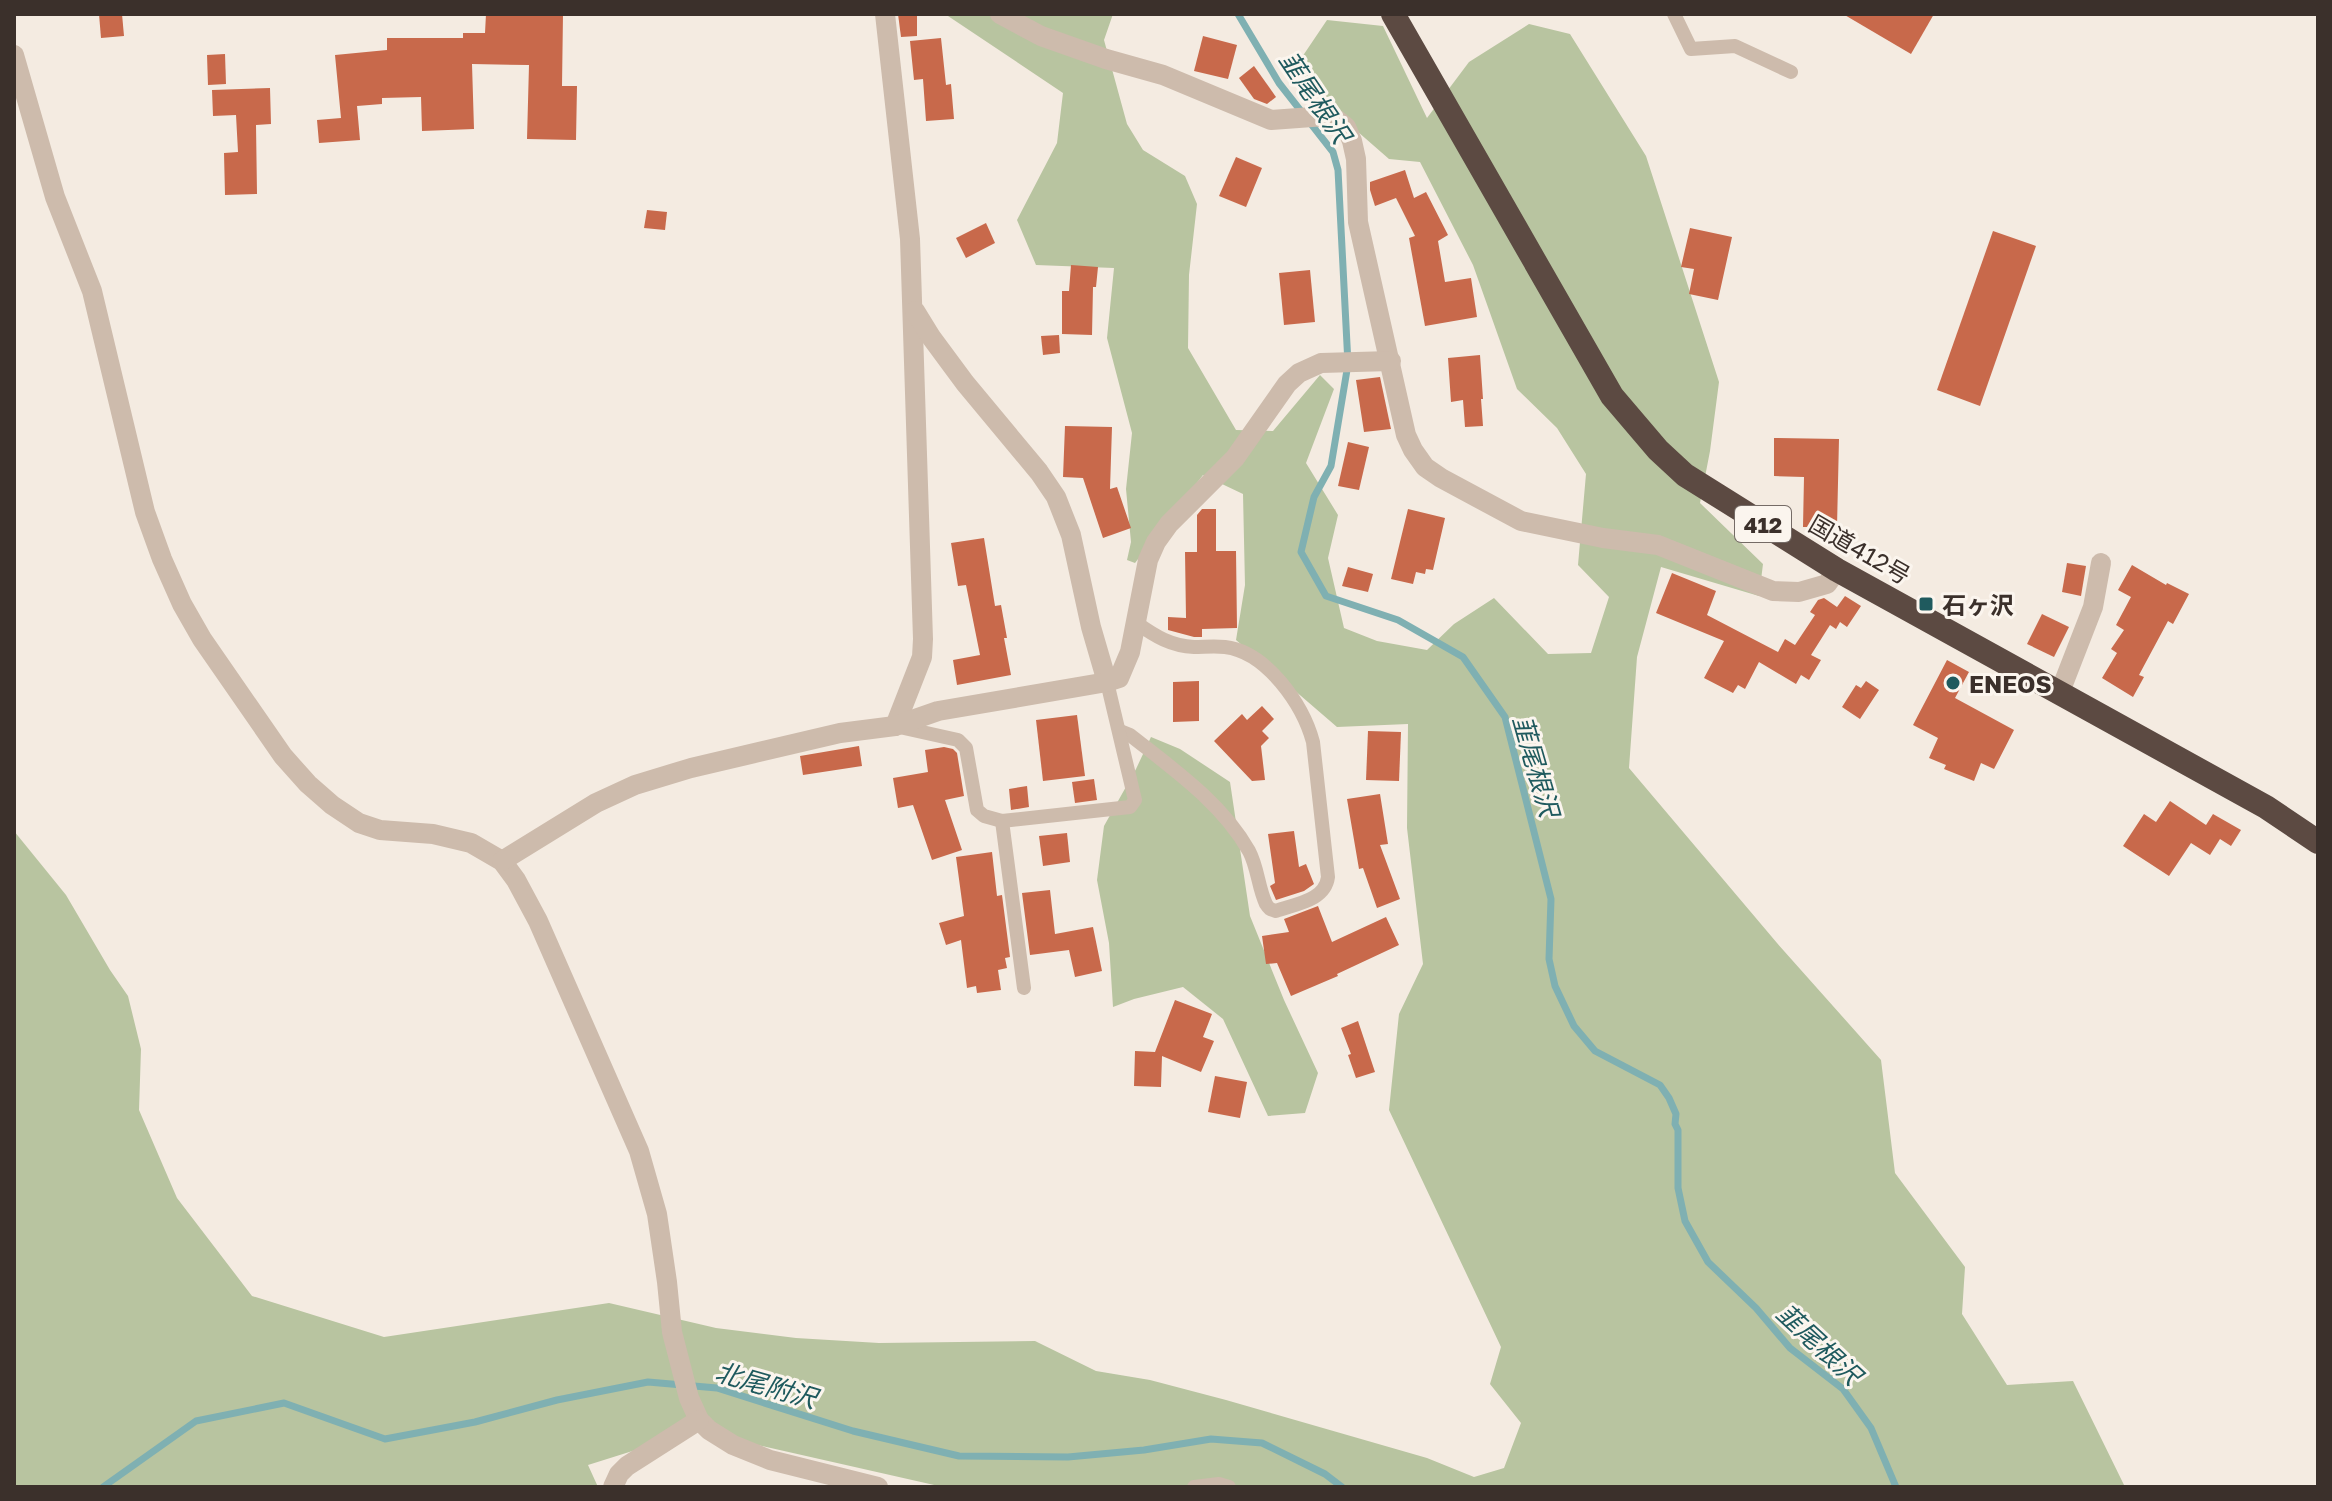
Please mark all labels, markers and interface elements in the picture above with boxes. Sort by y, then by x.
water label: 韮尾根沢 [1273,45,1359,151]
road number: 412 [1735,506,1791,542]
street label: 国道412号 [1804,508,1916,590]
place label: 石ヶ沢 [1942,590,2014,619]
marker: 石ヶ沢 [1917,595,1935,613]
place label: ENEOS [1969,669,2052,698]
marker: ENEOS [1944,674,1962,692]
water label: 韮尾根沢 [1507,712,1566,823]
water label: 韮尾根沢 [1770,1297,1870,1393]
water label: 北尾附沢 [712,1356,823,1415]

